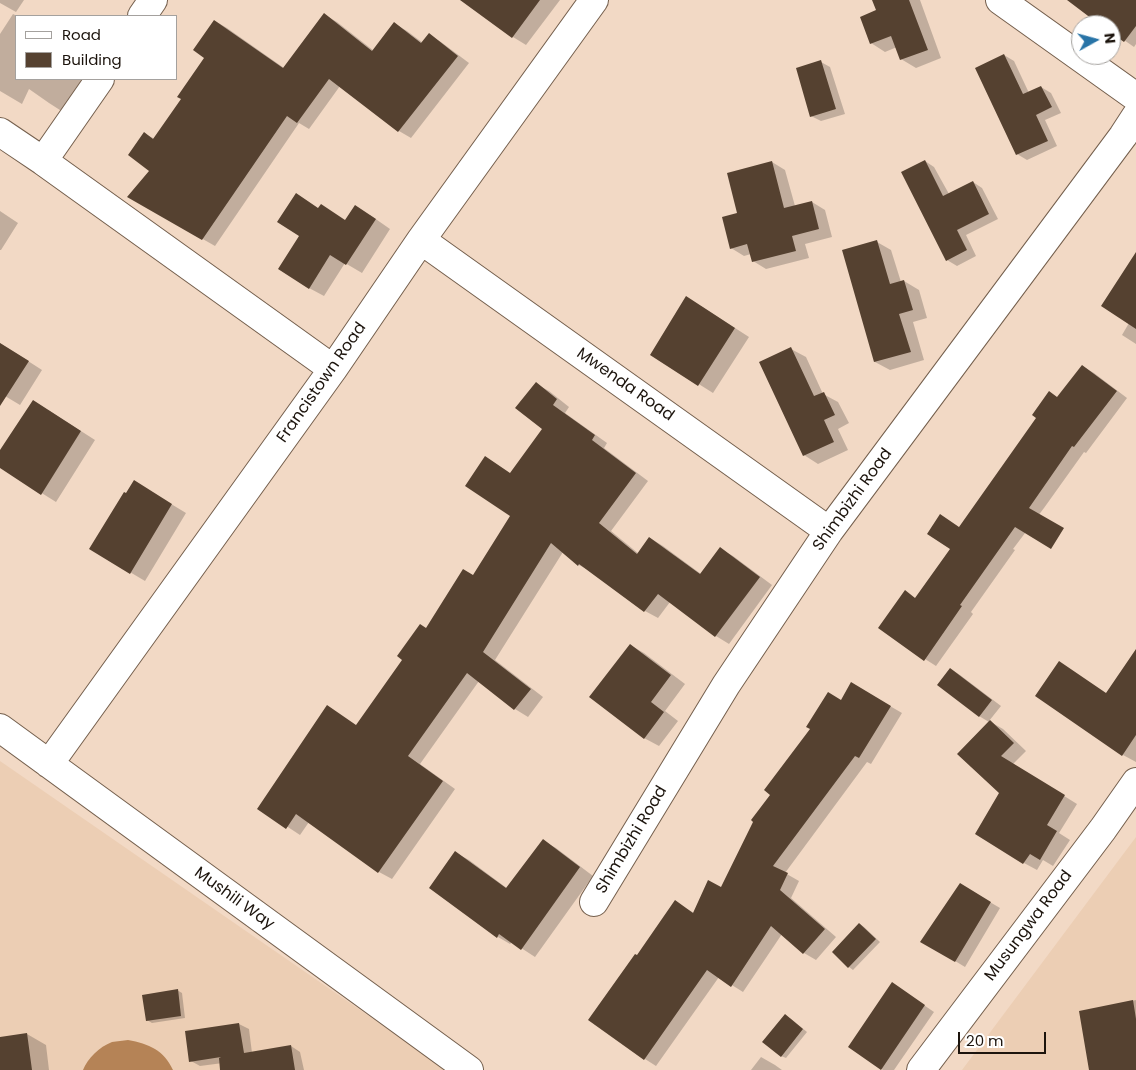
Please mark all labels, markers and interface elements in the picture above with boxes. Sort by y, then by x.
legend [15,15,178,80]
north arrow [1071,15,1121,65]
text: Road [62,24,101,45]
text: N [1099,32,1120,45]
text: Building [62,49,122,70]
street label: Francistown Road [273,319,371,447]
street label: Mwenda Road [573,344,677,426]
street label: Shimbizhi Road [809,445,897,555]
street label: Shimbizhi Road [592,783,672,897]
street label: Mushili Way [190,864,278,934]
street label: Musungwa Road [981,867,1077,985]
scale bar [961,1022,1048,1054]
text: 20 m [966,1030,1004,1051]

